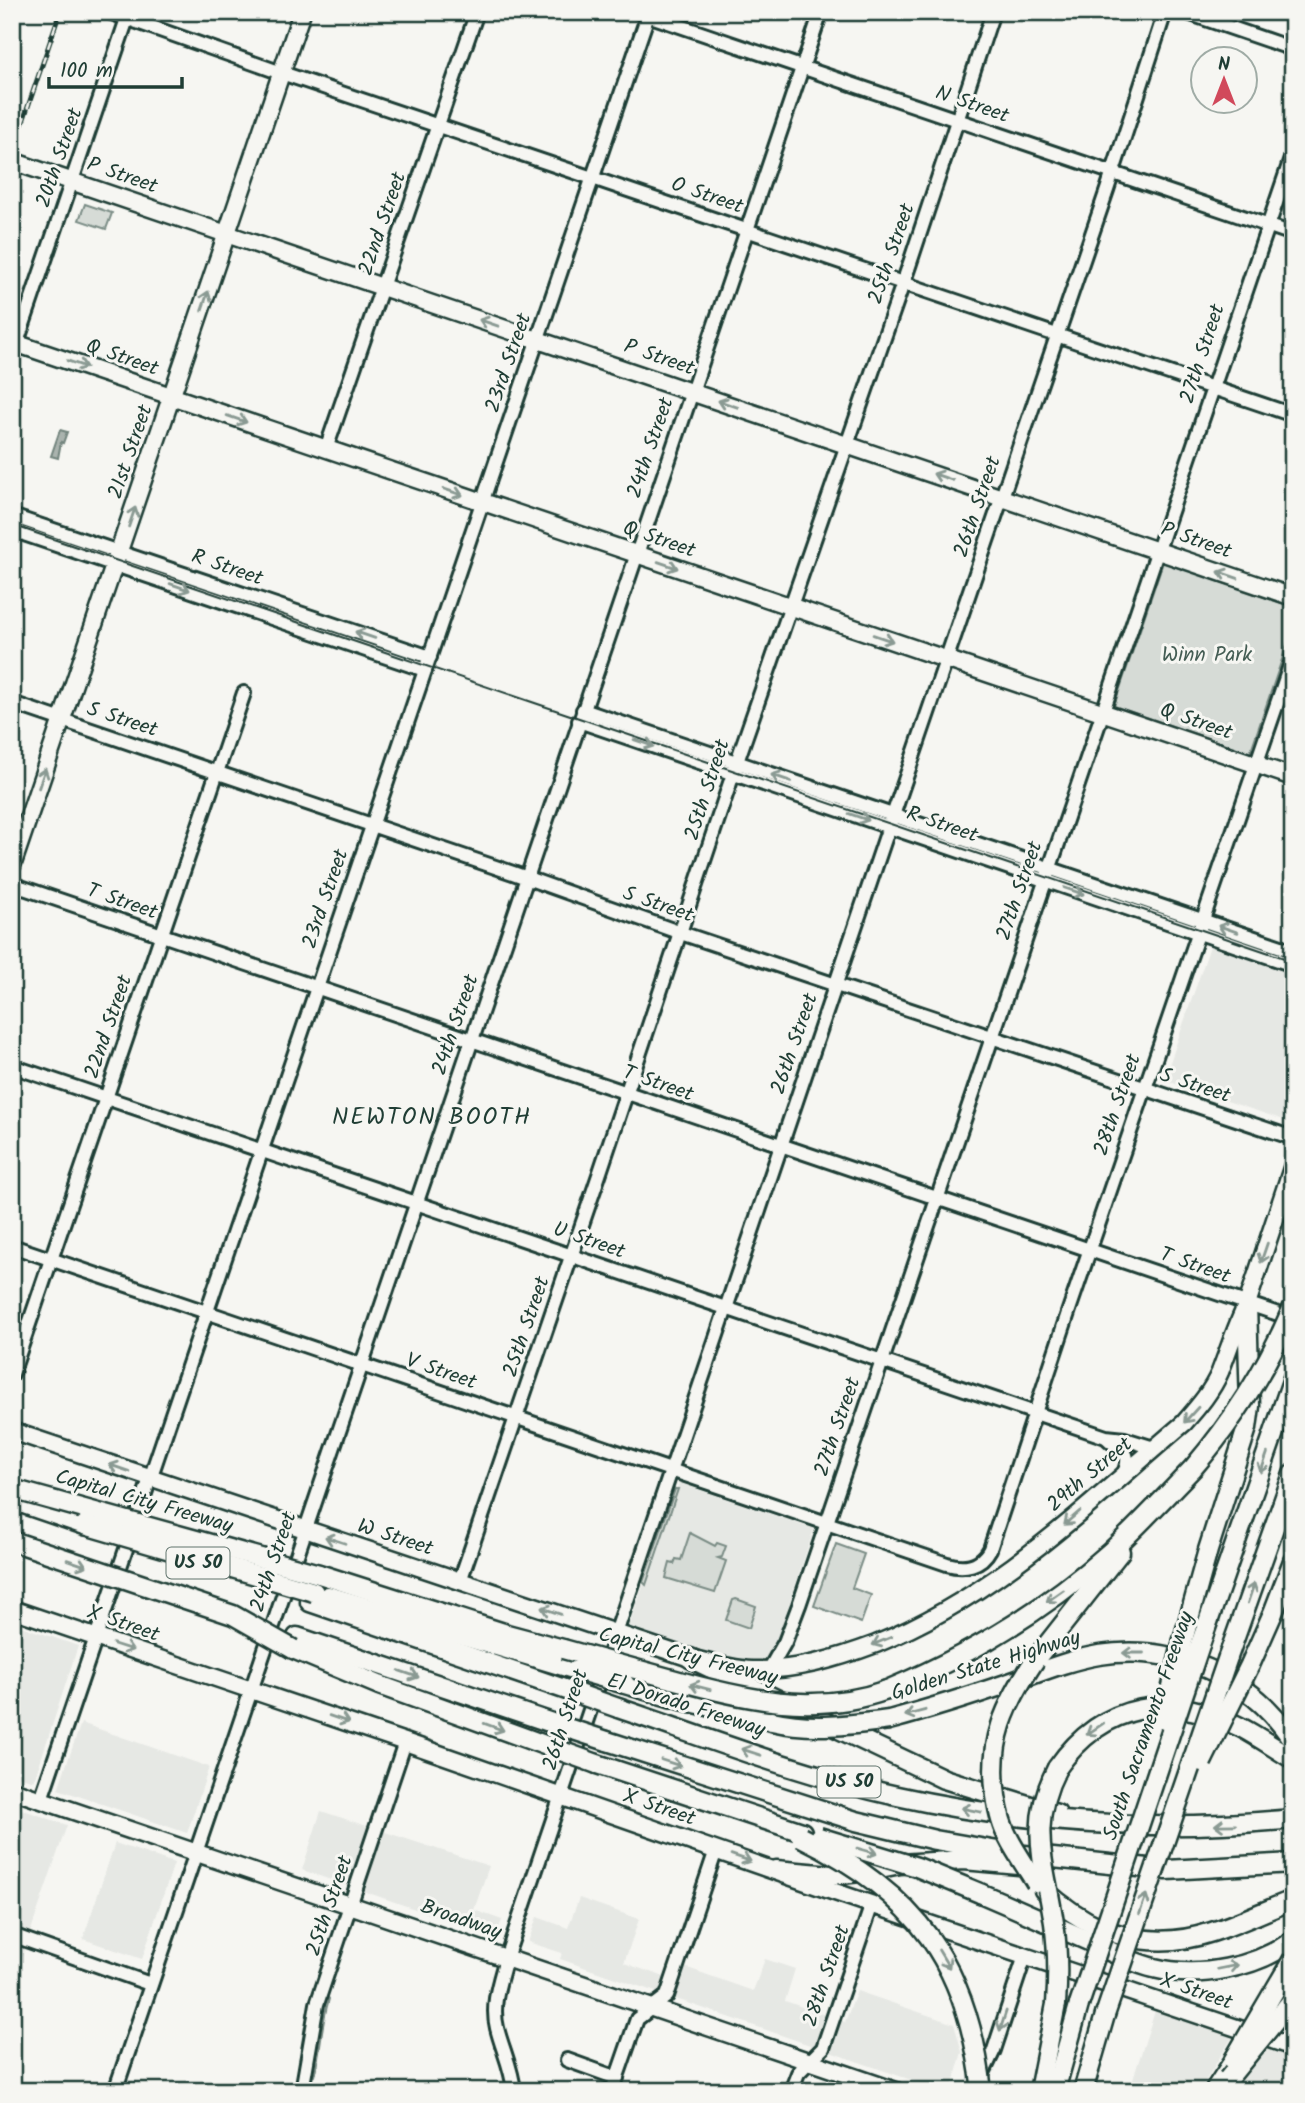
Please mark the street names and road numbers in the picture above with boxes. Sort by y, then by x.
street label: N Street [931,77,1014,133]
street label: 20th Street [28,103,93,212]
street label: P Street [82,149,163,204]
street label: 22nd Street [350,167,416,280]
street label: O Street [666,168,748,224]
street label: 25th Street [859,198,925,309]
street label: 27th Street [1171,299,1235,408]
street label: 23rd Street [477,308,542,417]
street label: Q Street [81,330,164,386]
street label: P Street [619,331,700,386]
street label: 24th Street [618,392,684,503]
street label: 21st Street [100,400,163,503]
street label: 26th Street [945,451,1011,562]
street label: Q Street [618,512,701,568]
street label: P Street [1156,514,1237,569]
street label: R Street [187,540,268,596]
street label: S Street [82,693,163,747]
street label: Q Street [1155,694,1238,750]
street label: 25th Street [676,734,740,845]
street label: R Street [902,797,983,853]
street label: 27th Street [988,836,1053,945]
street label: 23rd Street [294,844,359,953]
street label: T Street [82,875,163,930]
street label: S Street [618,878,699,933]
street label: 24th Street [423,969,489,1080]
street label: 22nd Street [76,970,142,1083]
street label: 26th Street [762,988,828,1099]
street label: 28th Street [1085,1049,1151,1160]
street label: T Street [618,1057,699,1112]
street label: S Street [1155,1059,1236,1113]
street label: U Street [549,1213,630,1269]
street label: T Street [1155,1239,1236,1294]
street label: 25th Street [494,1271,560,1382]
street label: V Street [401,1345,482,1400]
street label: 27th Street [806,1372,871,1481]
street label: 29th Street [1040,1429,1141,1521]
street label: Capital City Freeway [51,1461,237,1543]
street label: 24th Street [241,1506,307,1617]
street label: W Street [353,1510,438,1566]
road number: US 50 [166,1548,230,1578]
street label: X Street [82,1596,165,1652]
street label: South Sacramento Freeway [1094,1607,1204,1845]
street label: Capital City Freeway [595,1619,781,1695]
street label: Golden State Highway [887,1621,1085,1710]
street label: 26th Street [534,1664,598,1775]
street label: El Dorado Freeway [603,1665,770,1747]
road number: US 50 [818,1766,880,1798]
street label: X Street [618,1780,701,1836]
street label: 25th Street [297,1850,363,1961]
street label: Broadway [416,1891,506,1949]
street label: 28th Street [794,1920,860,2031]
street label: X Street [1155,1964,1238,2020]

